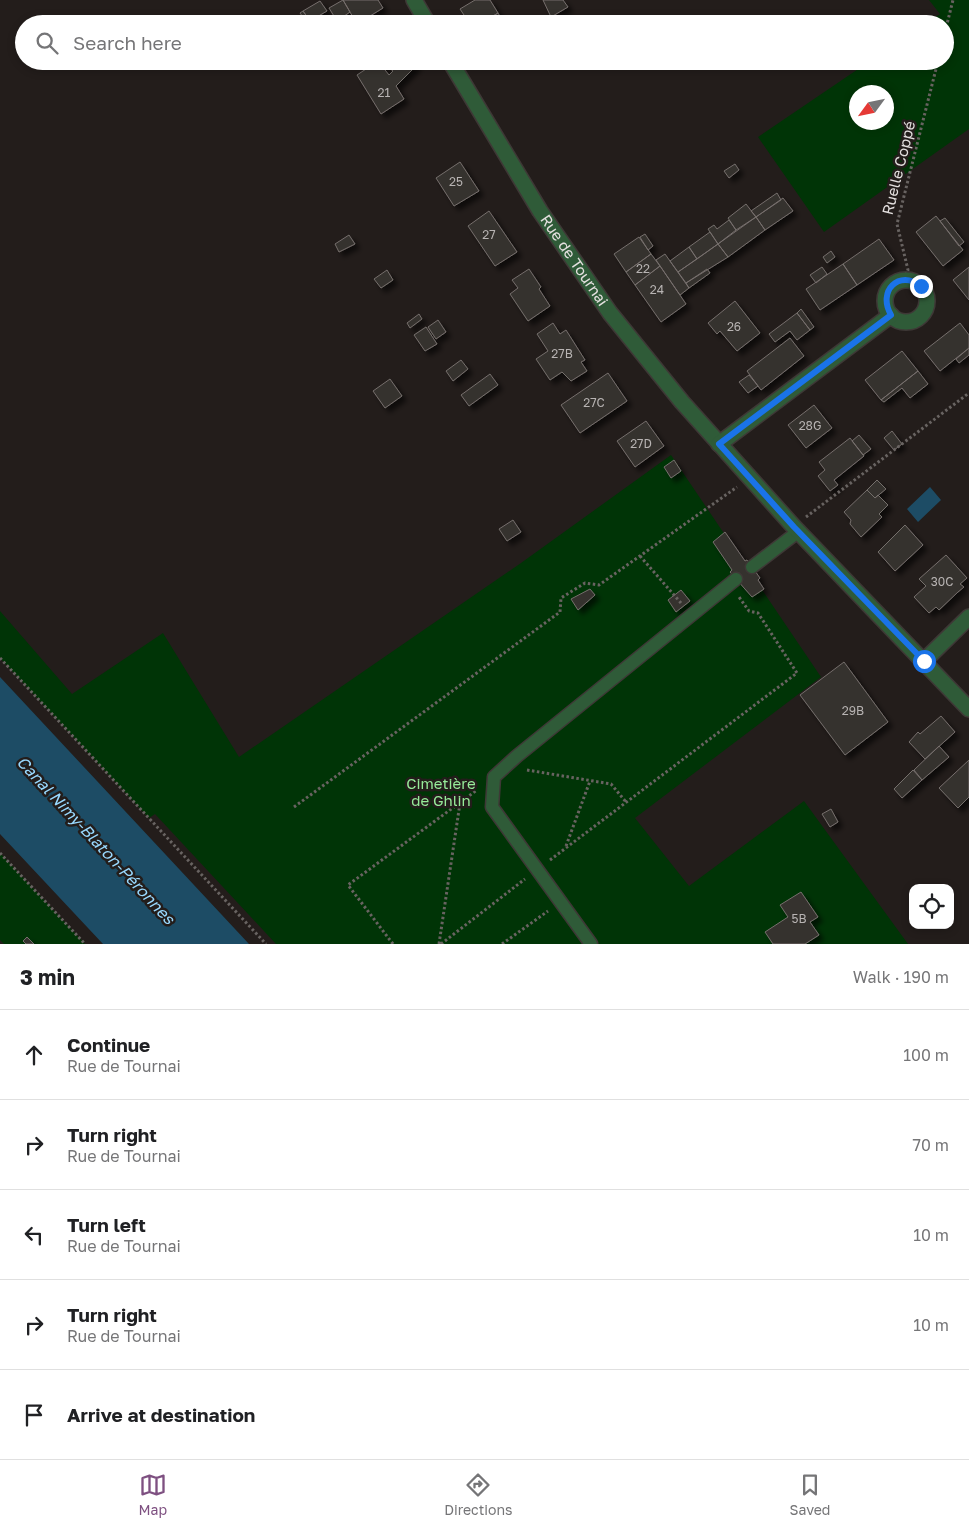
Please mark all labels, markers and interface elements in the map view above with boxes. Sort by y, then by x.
search box [15,15,954,70]
icon: search [33,29,61,57]
text: Search here [73,31,182,54]
house number: 21 [378,85,391,100]
north arrow [849,85,894,130]
street label: Ruelle Coppé [878,119,918,216]
house number: 25 [449,174,463,189]
street label: Rue de Tournai [537,211,612,309]
house number: 27 [482,227,496,242]
house number: 22 [636,261,650,276]
route end [910,275,933,298]
house number: 24 [650,282,664,297]
house number: 26 [727,319,741,334]
house number: 27B [551,346,573,361]
house number: 27C [583,395,605,410]
house number: 28G [799,418,821,433]
house number: 27D [630,436,652,451]
house number: 30C [931,574,953,589]
route start [913,650,936,673]
house number: 29B [842,703,864,718]
water label: Canal Nimy-Blaton-Péronnes [13,752,180,929]
park label: Cimetière de Ghlin [406,774,476,809]
map controls [909,884,954,929]
button: locate [909,884,954,929]
house number: 5B [791,911,807,926]
text: 3 min [20,964,75,990]
text: Walk · 190 m [853,967,949,987]
text: Continue [67,1033,150,1056]
icon: ahead [20,1041,48,1069]
text: 100 m [903,1045,949,1065]
text: Rue de Tournai [67,1056,181,1076]
text: Turn right [67,1123,157,1146]
icon: right [20,1131,48,1159]
text: 70 m [912,1135,949,1155]
text: Rue de Tournai [67,1146,181,1166]
text: Turn left [67,1213,146,1236]
icon: left [20,1221,48,1249]
text: 10 m [913,1225,949,1245]
text: Rue de Tournai [67,1236,181,1256]
text: Turn right [67,1303,157,1326]
icon: right [20,1311,48,1339]
text: 10 m [913,1315,949,1335]
text: Rue de Tournai [67,1326,181,1346]
icon: arrive [20,1401,48,1429]
text: Arrive at destination [67,1403,255,1426]
tab: Map [139,1471,167,1518]
tab: Directions [444,1471,513,1518]
tab: Saved [790,1471,830,1518]

